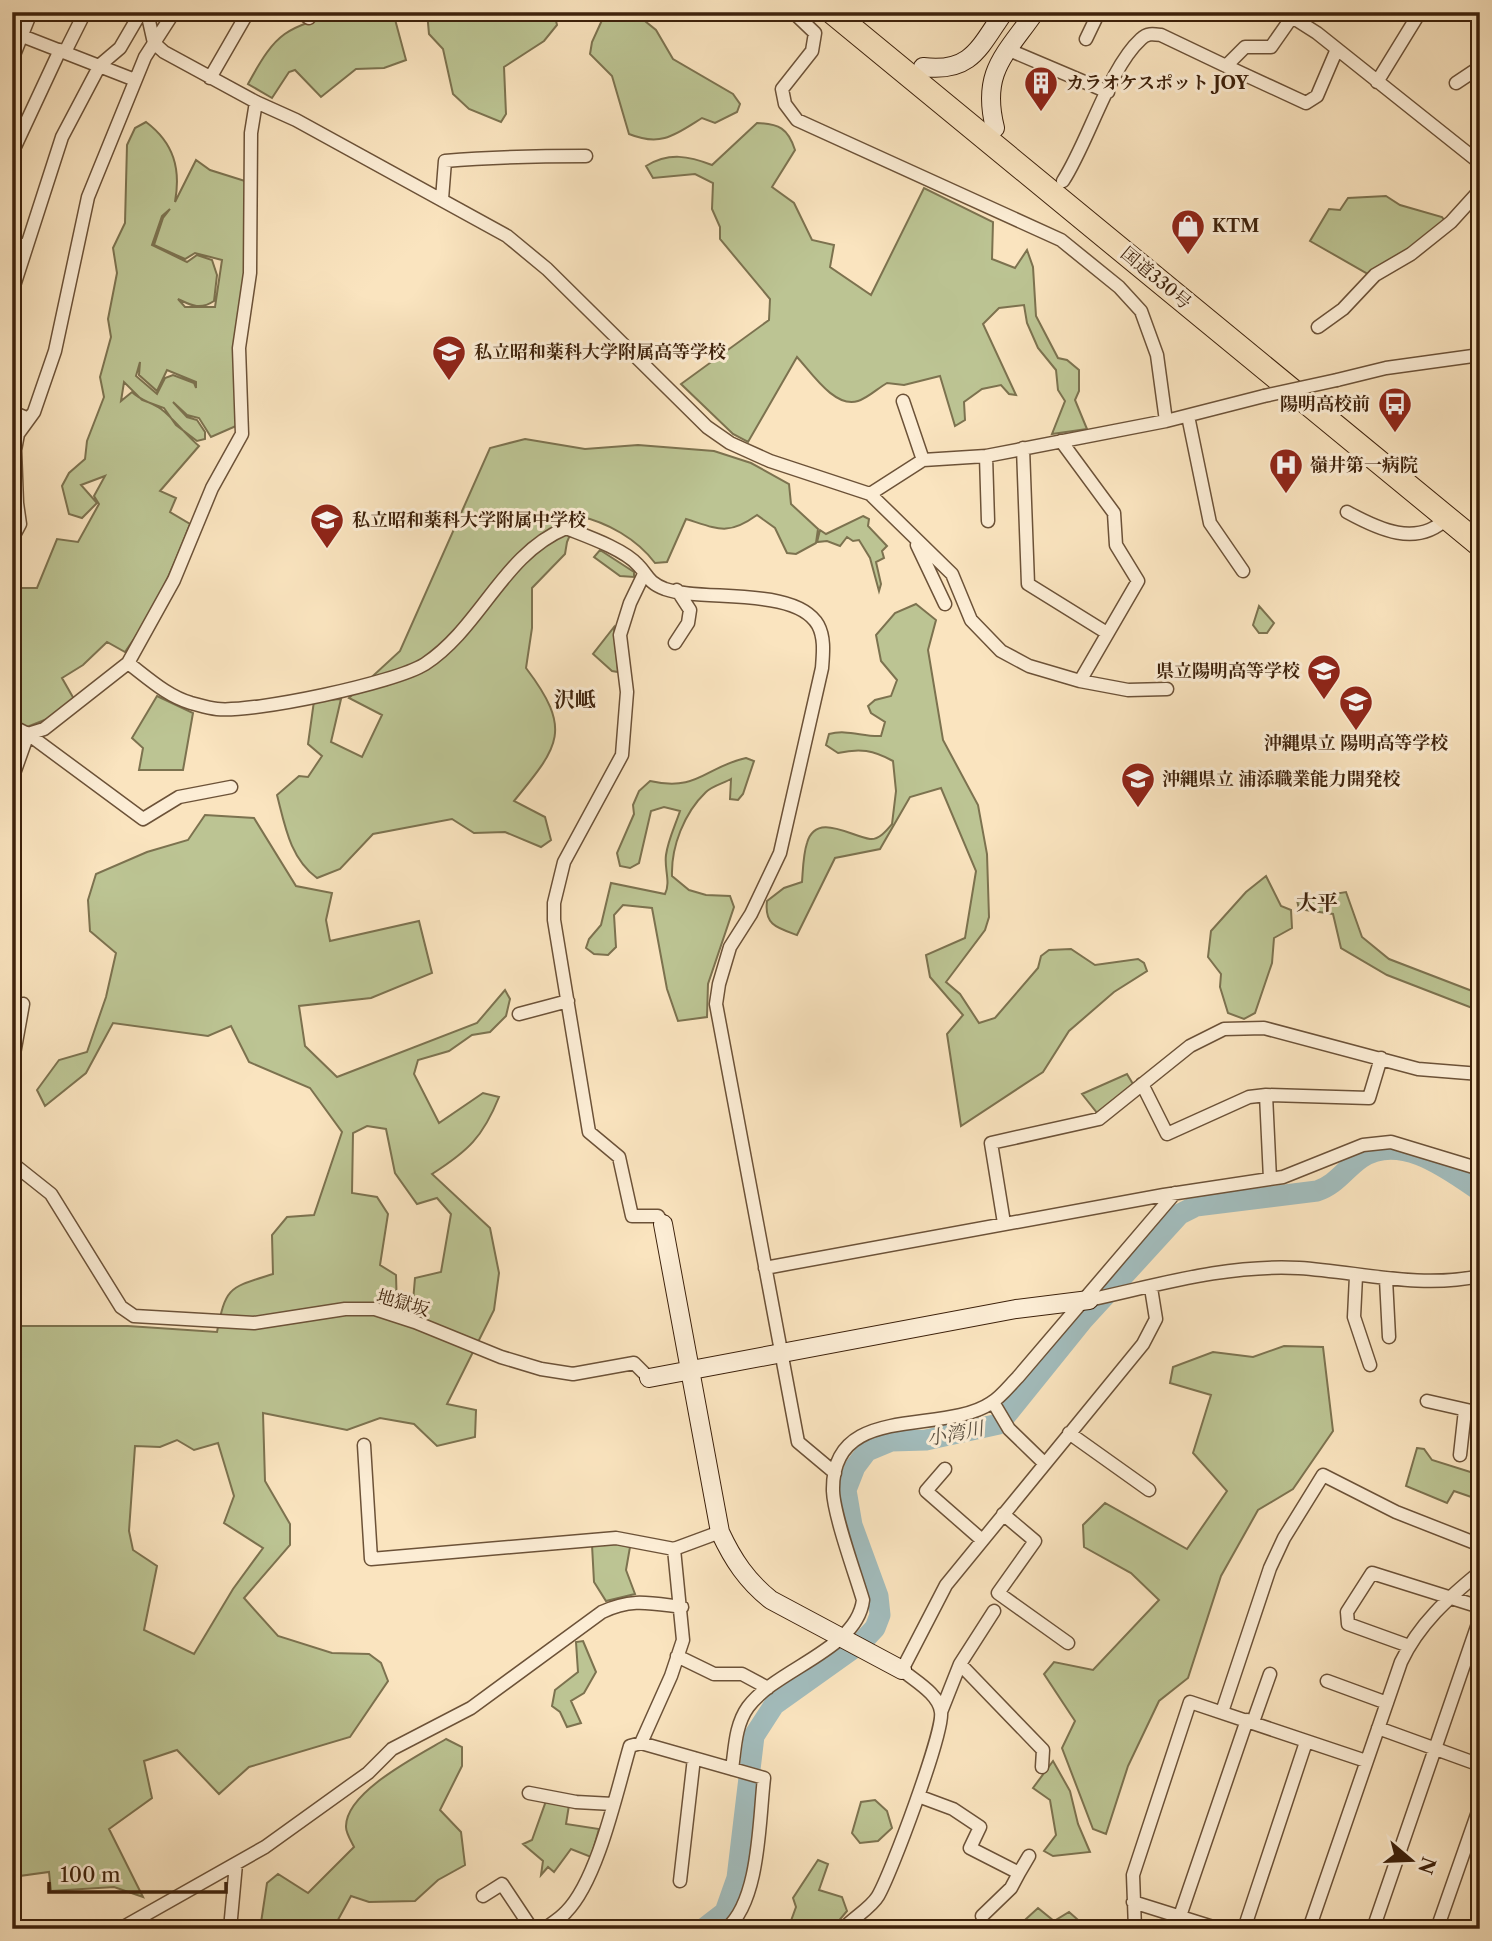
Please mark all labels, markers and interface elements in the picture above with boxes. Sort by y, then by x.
building icon: カラオケスポット JOY [1022,64,1060,113]
place label: カラオケスポット JOY [1066,72,1249,94]
shop icon: KTM [1169,207,1207,256]
place label: KTM [1212,215,1259,237]
street label: 国道330号 [1116,242,1196,314]
school or university icon: 私立昭和薬科大学附属高等学校 [430,333,468,382]
place label: 私立昭和薬科大学附属高等学校 [474,341,726,363]
bus stop icon: 陽明高校前 [1376,385,1414,434]
place label: 陽明高校前 [1280,393,1370,415]
hospital icon: 嶺井第一病院 [1267,446,1305,495]
place label: 嶺井第一病院 [1310,454,1418,476]
school or university icon: 私立昭和薬科大学附属中学校 [308,501,346,550]
place label: 私立昭和薬科大学附属中学校 [352,509,586,531]
school or university icon: 県立陽明高等学校 [1305,652,1343,701]
place label: 県立陽明高等学校 [1156,660,1300,682]
school or university icon: 沖縄県立 陽明高等学校 [1337,683,1375,732]
district label: 沢岻 [554,687,596,712]
place label: 沖縄県立 陽明高等学校 [1264,732,1448,754]
school or university icon: 沖縄県立 浦添職業能力開発校 [1119,760,1157,809]
place label: 沖縄県立 浦添職業能力開発校 [1162,768,1401,790]
district label: 大平 [1296,890,1338,915]
street label: 地獄坂 [374,1285,432,1321]
water label: 小湾川 [925,1416,987,1450]
north arrow [1376,1826,1446,1896]
scale bar [49,1850,226,1894]
text: N [1413,1854,1440,1877]
text: 100 m [60,1862,121,1887]

